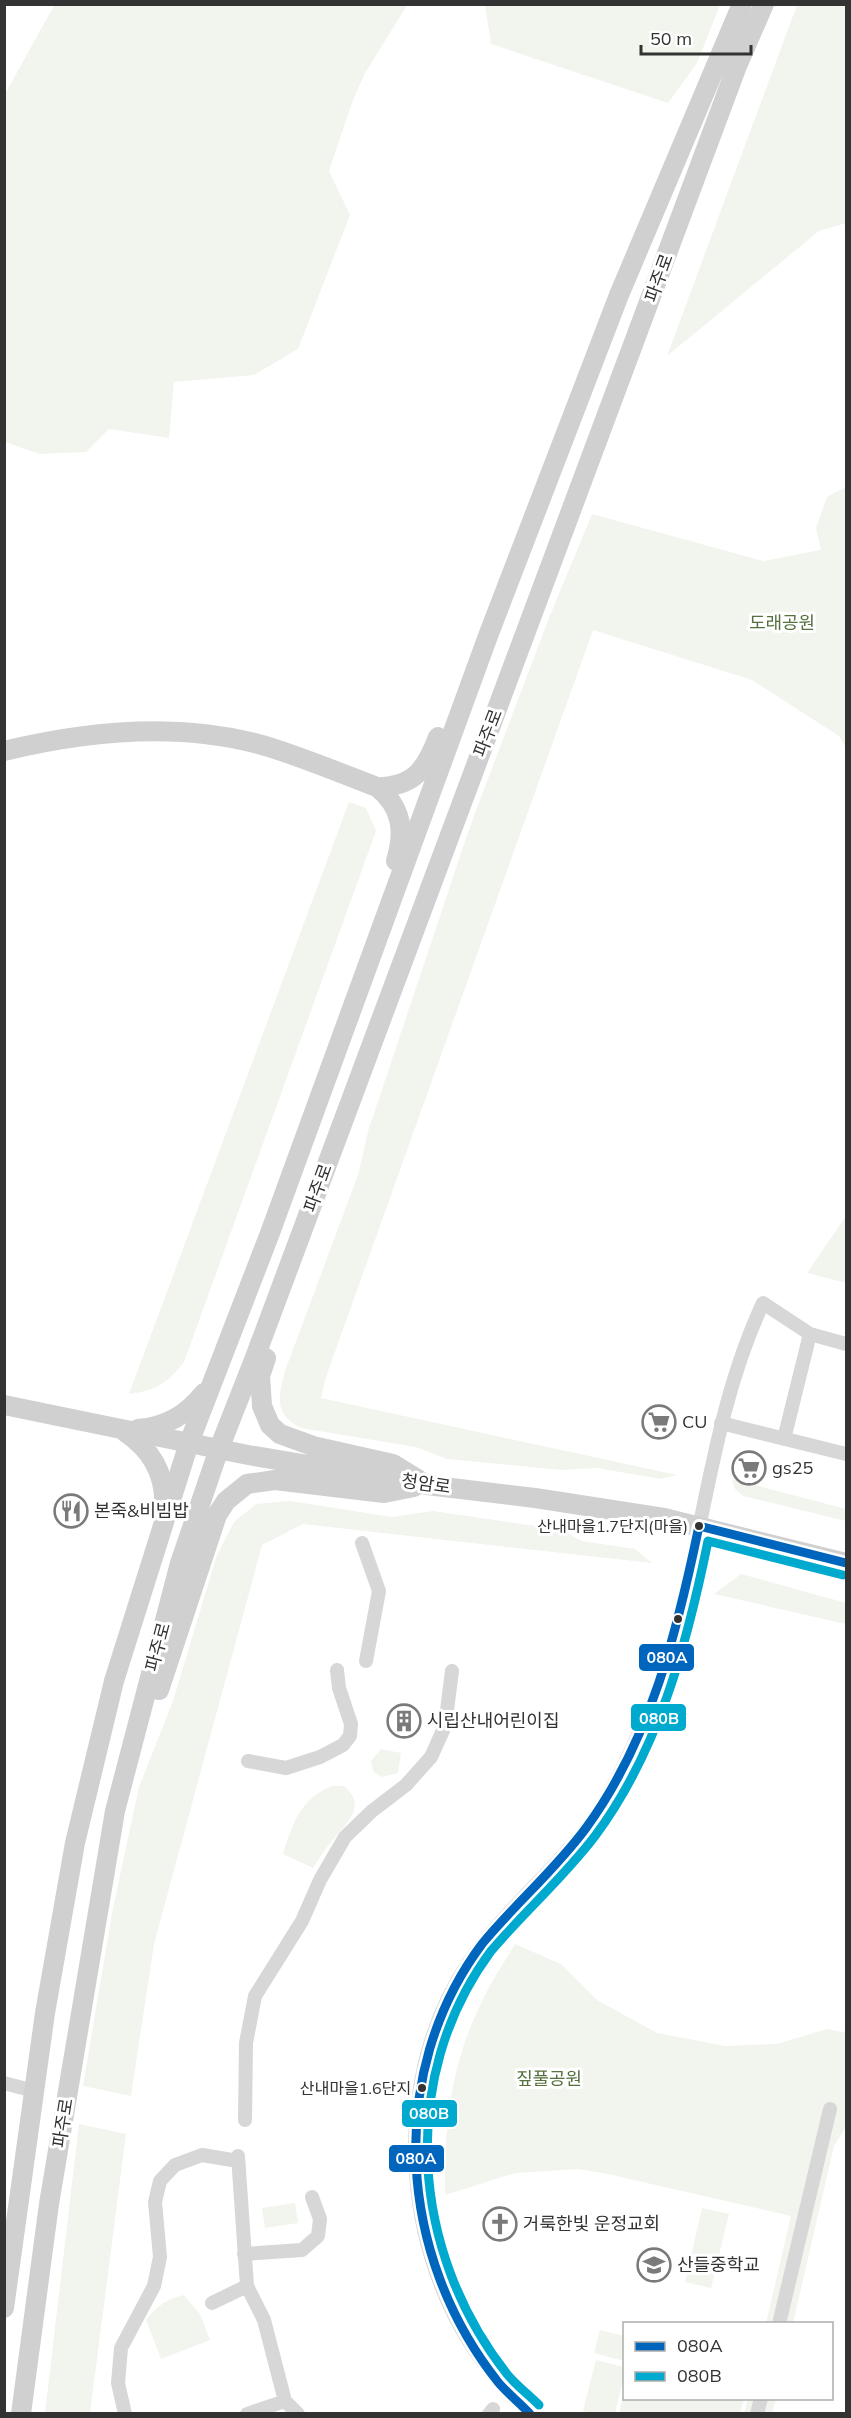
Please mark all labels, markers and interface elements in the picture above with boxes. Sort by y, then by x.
scale bar [641,18,750,56]
text: 50 m [650,27,692,50]
street label: 파주로 [639,251,678,305]
park label: 도래공원 [749,611,815,634]
street label: 파주로 [468,706,507,760]
street label: 파주로 [298,1161,337,1215]
supermarket icon: CU [641,1404,677,1440]
place label: CU [682,1410,707,1433]
supermarket icon: gs25 [731,1450,767,1486]
place label: gs25 [772,1456,814,1479]
street label: 청암로 [400,1469,452,1498]
restaurant icon: 본죽&비빔밥 [53,1493,89,1529]
place label: 본죽&비빔밥 [94,1499,189,1522]
place label: 산내마을1.7단지(마을) [537,1516,688,1536]
marker: 산내마을1.7단지(마을) [693,1520,705,1532]
unlabelled marker [672,1613,684,1625]
street label: 파주로 [140,1620,175,1674]
line badge: 080A [638,1643,695,1672]
text: 080A [647,1647,687,1667]
building icon: 시립산내어린이집 [386,1703,422,1739]
line badge: 080B [630,1703,687,1732]
text: 080B [639,1708,679,1728]
place label: 시립산내어린이집 [427,1709,559,1732]
park label: 짚풀공원 [516,2067,582,2090]
place label: 산내마을1.6단지 [300,2078,411,2098]
marker: 산내마을1.6단지 [416,2082,428,2094]
street label: 파주로 [47,2097,78,2149]
line badge: 080B [401,2099,458,2128]
text: 080B [409,2103,449,2123]
line badge: 080A [388,2144,445,2173]
text: 080A [396,2148,436,2168]
church icon: 거룩한빛 운정교회 [482,2206,518,2242]
place label: 거룩한빛 운정교회 [523,2212,660,2235]
school or university icon: 산들중학교 [636,2247,672,2283]
place label: 산들중학교 [677,2253,760,2276]
legend [623,2322,833,2400]
text: 080A [677,2334,723,2357]
text: 080B [677,2364,722,2387]

